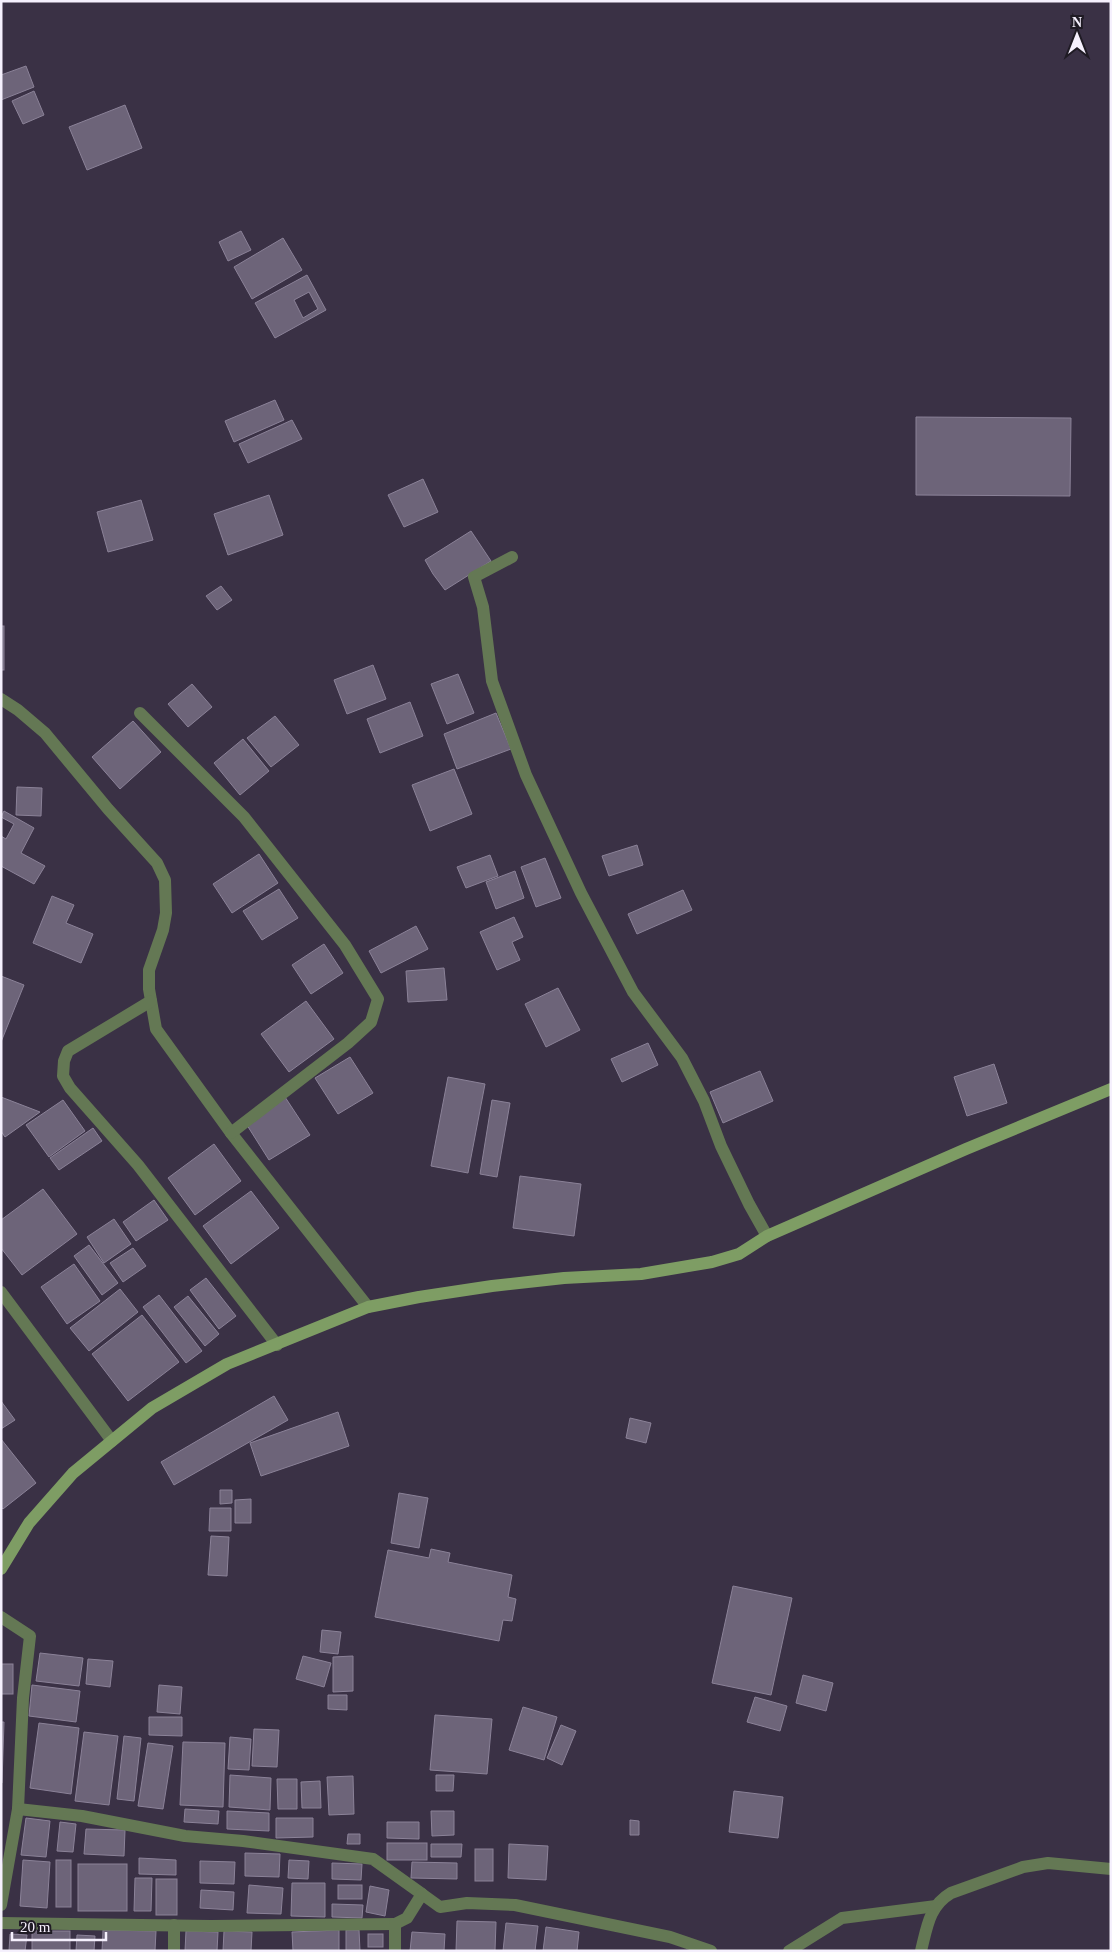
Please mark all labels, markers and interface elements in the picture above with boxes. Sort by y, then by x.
north arrow [1052,10,1102,60]
text: N [1072,15,1082,30]
scale bar [12,1910,106,1942]
text: 20 m [20,1919,51,1935]

